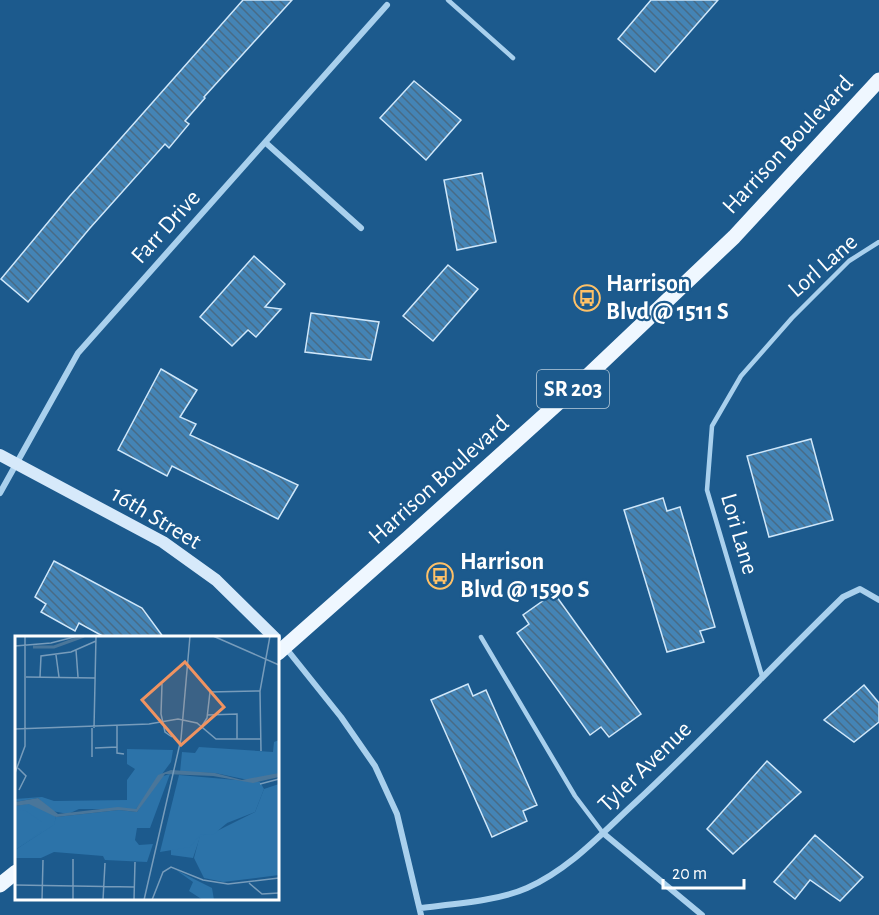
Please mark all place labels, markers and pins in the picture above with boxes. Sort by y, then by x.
place label: Harrison Blvd @ 1511 S [606,272,729,324]
bus stop icon: Harrison Blvd @ 1511 S [572,283,602,313]
place label: Harrison Blvd @ 1590 S [460,550,589,602]
bus stop icon: Harrison Blvd @ 1590 S [425,561,455,591]

